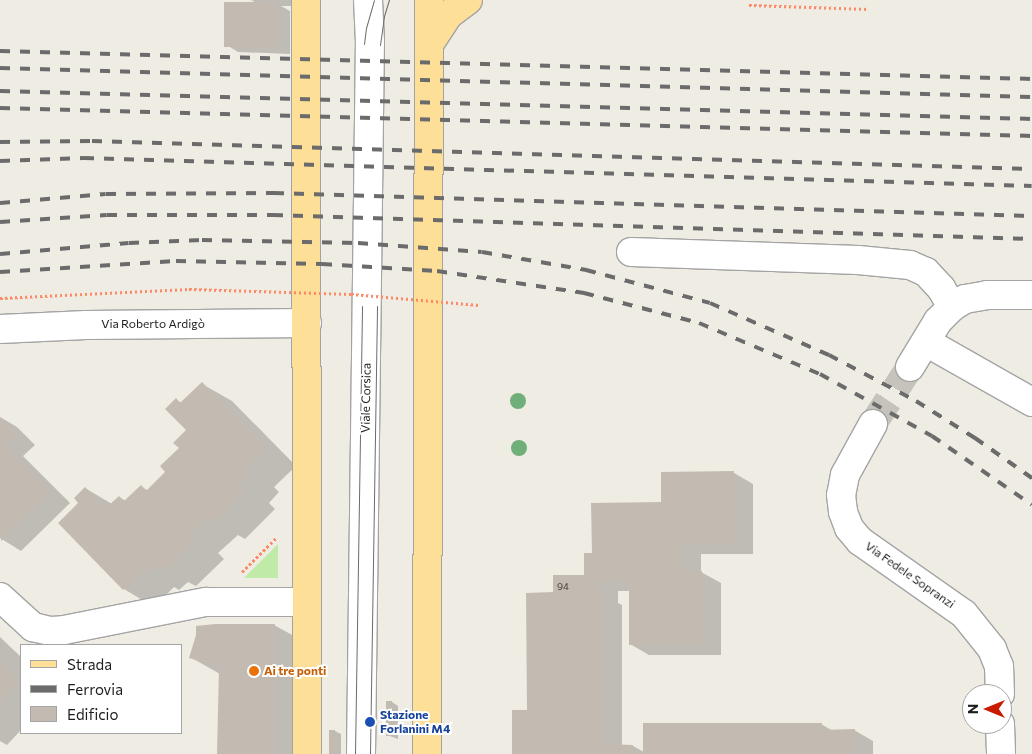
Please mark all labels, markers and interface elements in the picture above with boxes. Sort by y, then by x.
street label: Via Roberto Ardigò [101,317,205,331]
street label: Viale Corsica [358,363,374,433]
street label: Via Fedele Sopranzi [862,539,958,611]
house number: 94 [557,581,569,593]
legend [20,644,182,734]
text: Strada [67,655,112,673]
place label: Ai tre ponti [264,664,326,678]
marker: Ai tre ponti [248,665,260,677]
text: Ferrovia [67,680,123,698]
north arrow [962,684,1012,734]
text: N [964,704,981,714]
text: Edificio [67,705,118,723]
place label: Stazione Forlanini M4 [380,708,450,736]
marker: Stazione Forlanini M4 [364,716,376,728]

